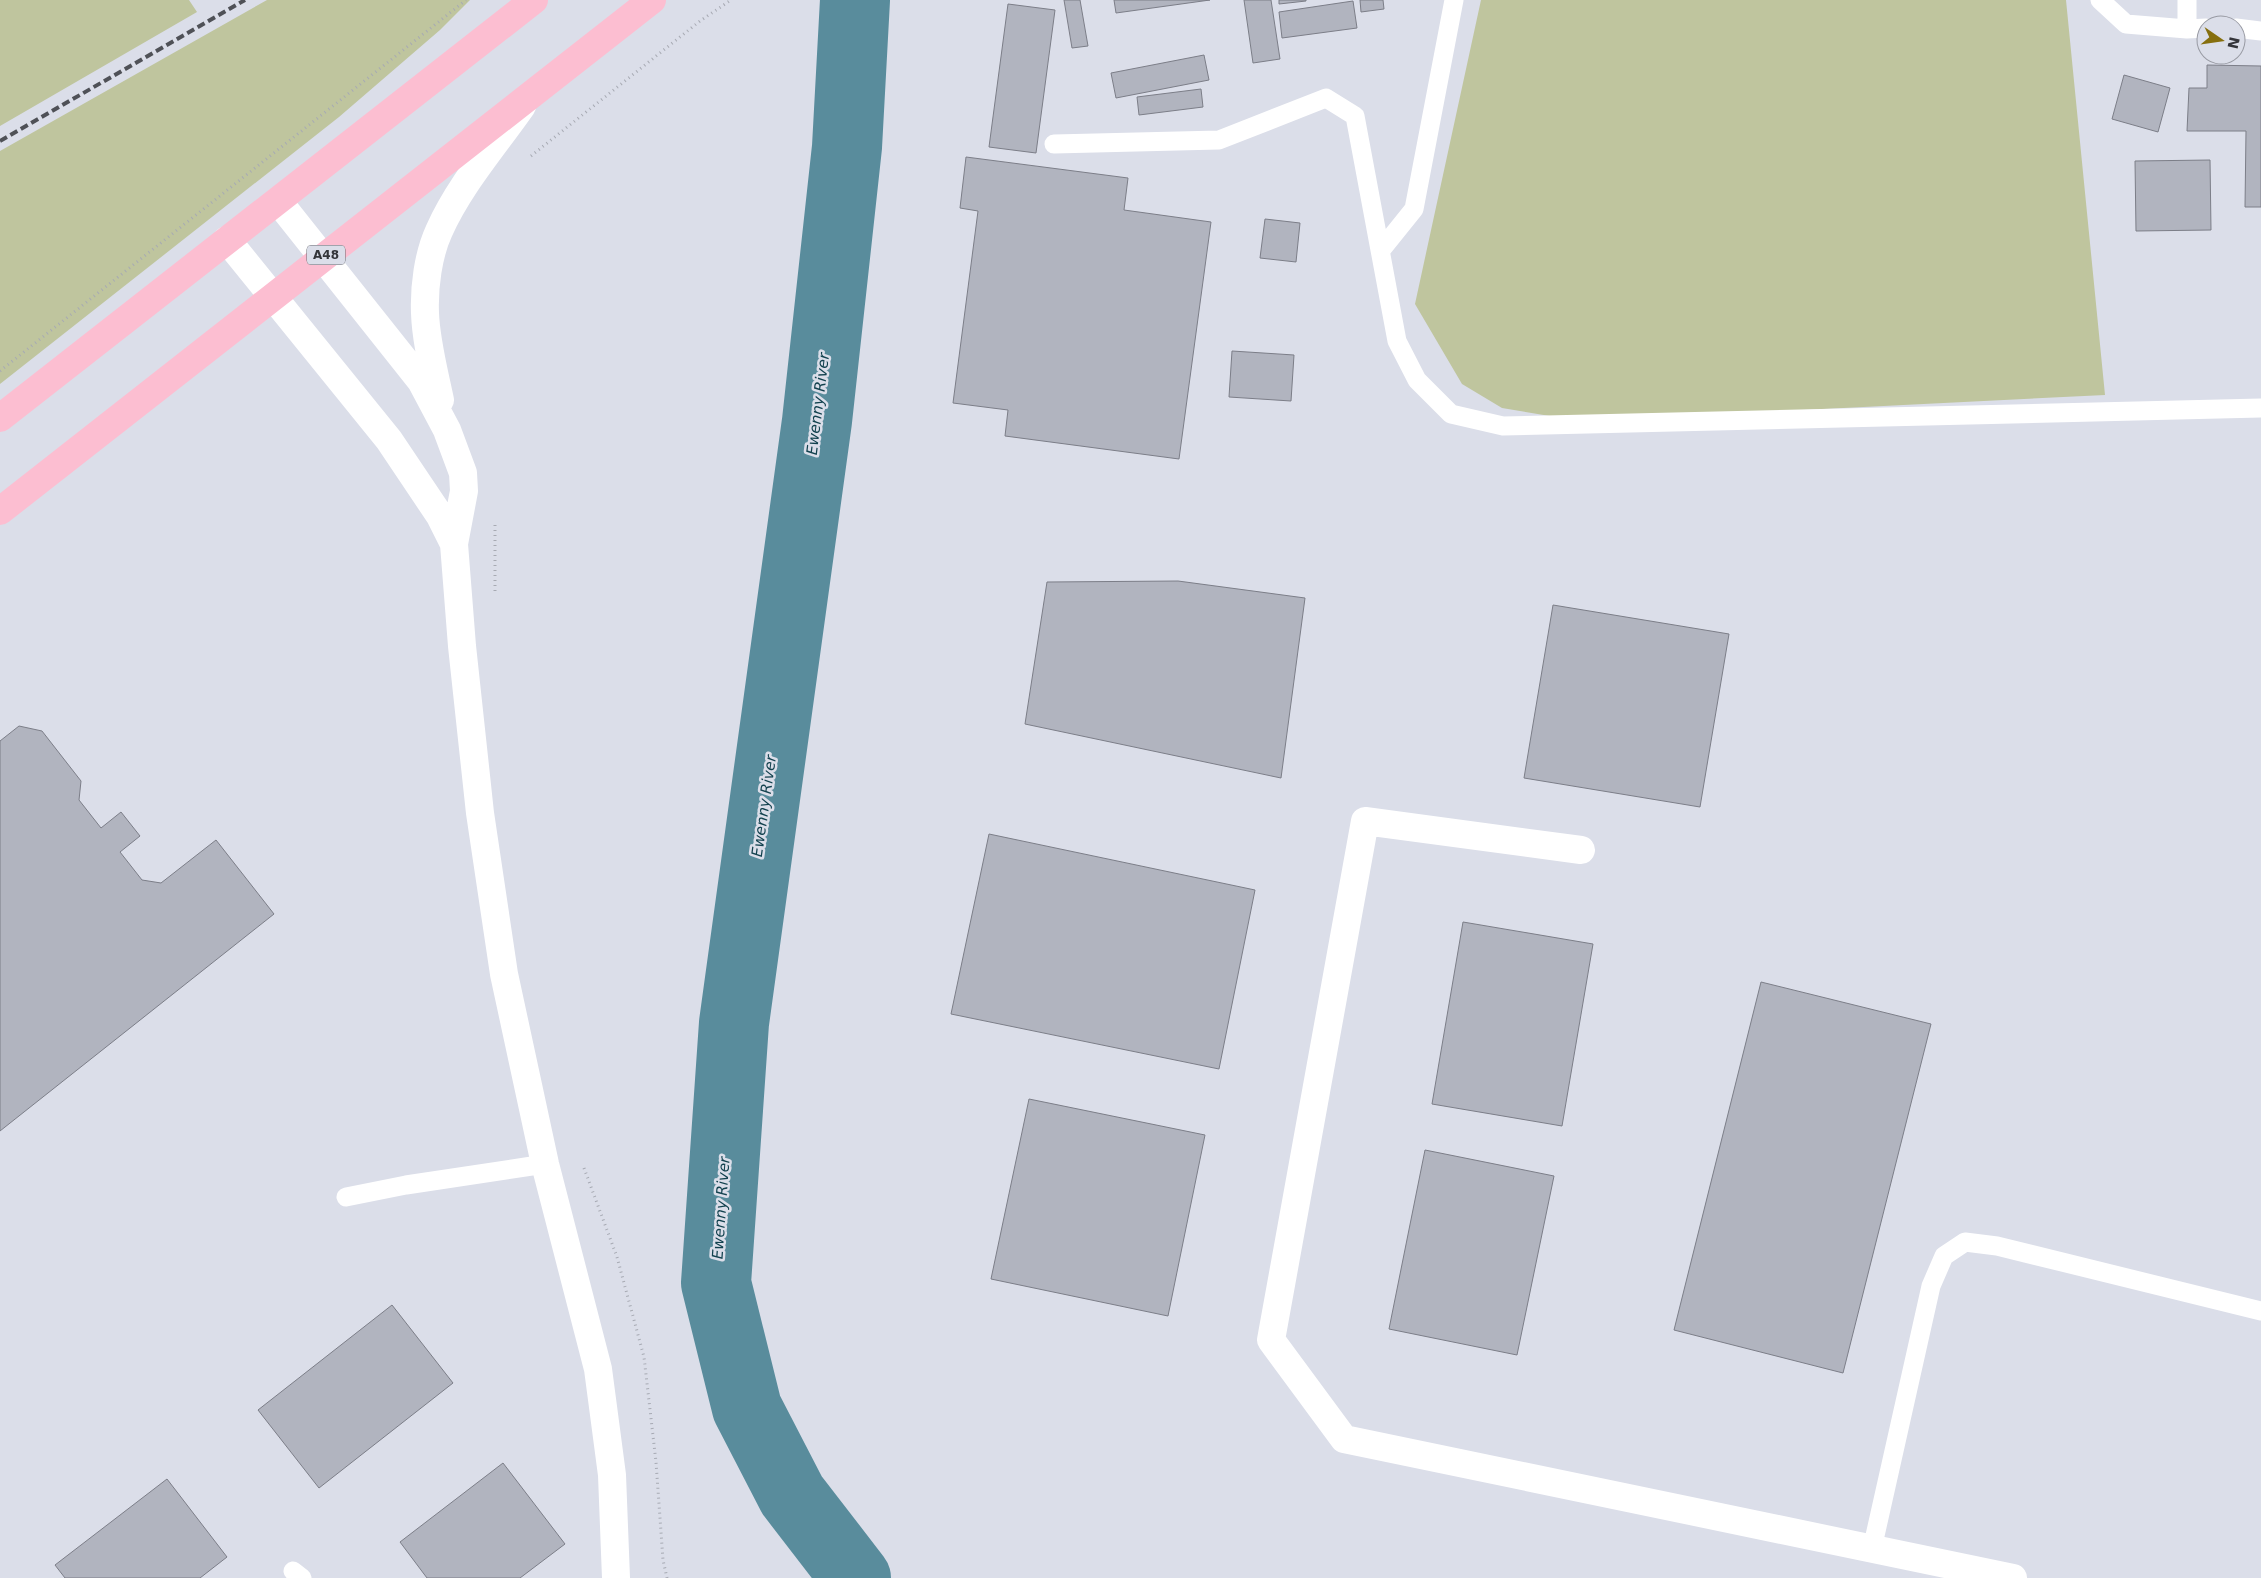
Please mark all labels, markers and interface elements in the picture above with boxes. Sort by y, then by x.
north arrow [2196,15,2246,65]
text: N [2225,35,2243,50]
road number: A48 [307,246,345,264]
water label: Ewenny River [803,351,833,456]
water label: Ewenny River [748,753,780,858]
water label: Ewenny River [708,1155,734,1260]

